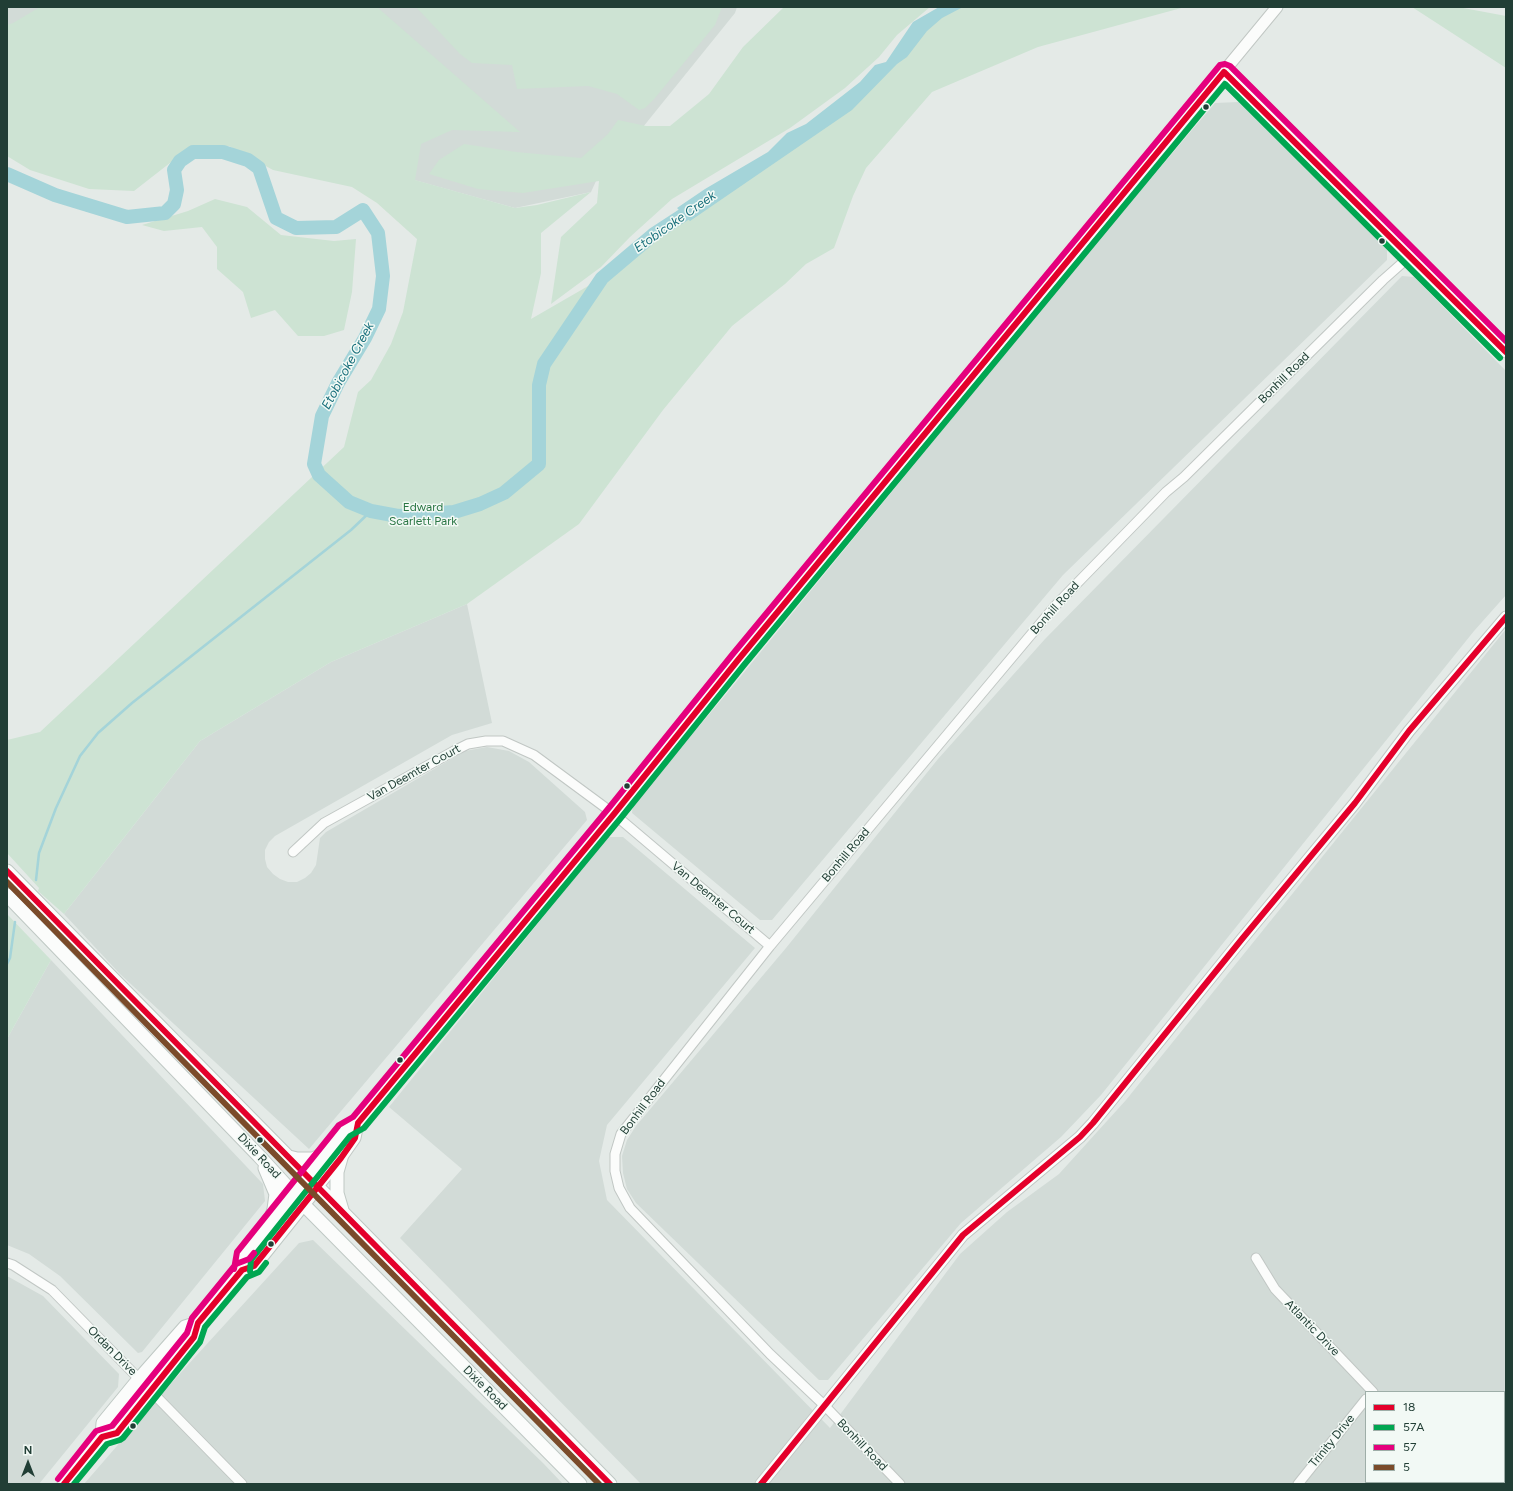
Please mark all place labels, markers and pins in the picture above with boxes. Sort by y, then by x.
unlabelled marker [1201,102,1211,112]
unlabelled marker [1377,236,1387,246]
unlabelled marker [622,781,632,791]
unlabelled marker [395,1055,405,1065]
unlabelled marker [255,1135,265,1145]
unlabelled marker [266,1239,276,1249]
unlabelled marker [128,1421,138,1431]

